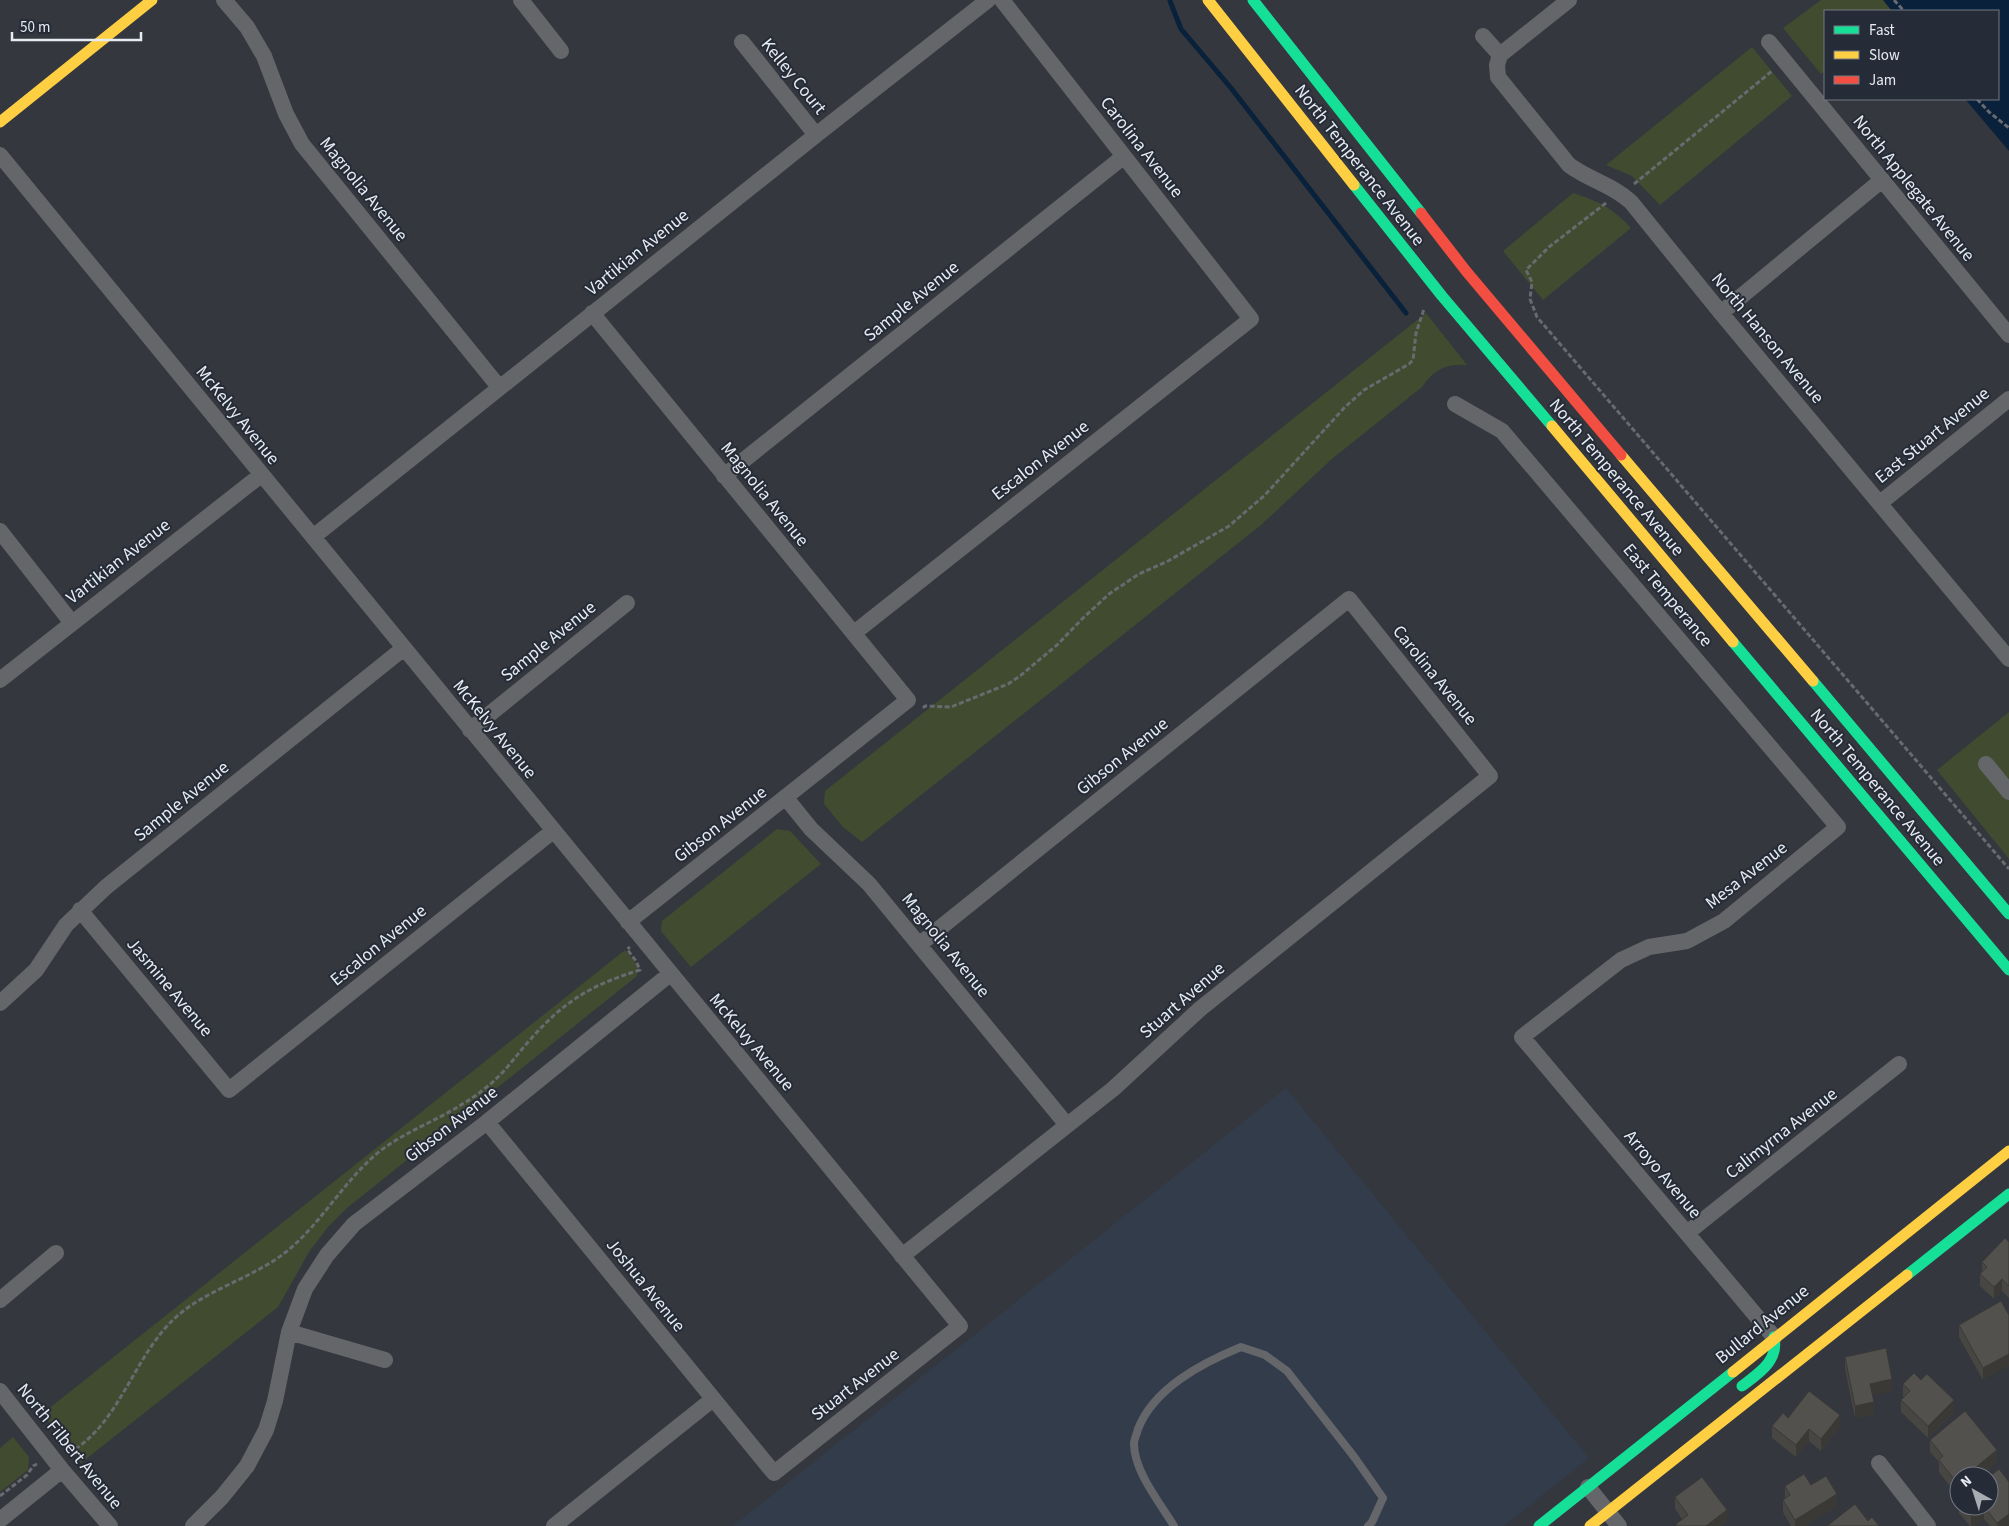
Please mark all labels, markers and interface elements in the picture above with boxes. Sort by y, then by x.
scale bar [12,10,141,42]
legend [1824,10,1999,100]
text: 50 m [20,17,50,38]
text: Fast [1869,20,1895,41]
street label: Kelley Court [755,33,832,120]
text: Slow [1869,45,1900,66]
text: Jam [1869,70,1896,91]
street label: North Temperance Avenue [1289,79,1431,251]
street label: Carolina Avenue [1094,91,1189,203]
street label: North Applegate Avenue [1847,110,1981,267]
street label: Magnolia Avenue [314,132,414,247]
street label: Vartikian Avenue [580,203,694,302]
street label: Sample Avenue [858,255,964,348]
street label: North Hanson Avenue [1705,267,1830,409]
street label: McKelvy Avenue [190,360,285,470]
street label: East Stuart Avenue [1870,381,1995,489]
street label: North Temperance Avenue [1543,393,1690,562]
street label: Escalon Avenue [986,414,1094,506]
street label: Magnolia Avenue [715,437,815,552]
street label: Vartikian Avenue [61,513,176,610]
street label: East Temperance [1617,538,1718,652]
street label: Sample Avenue [495,595,601,688]
street label: Carolina Avenue [1386,620,1483,731]
street label: McKelvy Avenue [447,674,542,784]
street label: North Temperance Avenue [1804,703,1951,872]
street label: Gibson Avenue [1071,711,1174,801]
street label: Sample Avenue [128,755,234,848]
street label: Gibson Avenue [669,780,772,869]
street label: Mesa Avenue [1700,835,1793,915]
street label: Magnolia Avenue [896,888,996,1003]
street label: Escalon Avenue [325,899,432,992]
street label: Jasmine Avenue [121,932,219,1042]
street label: Stuart Avenue [1134,956,1230,1044]
street label: McKelvy Avenue [703,988,800,1097]
street label: Gibson Avenue [400,1080,503,1169]
street label: Calimyrna Avenue [1720,1082,1843,1185]
street label: Arroyo Avenue [1618,1125,1707,1224]
street label: Joshua Avenue [600,1233,691,1337]
street label: Bullard Avenue [1710,1279,1814,1370]
street label: Stuart Avenue [806,1342,905,1427]
street label: North Filbert Avenue [11,1378,128,1515]
north arrow [1949,1466,1999,1516]
text: N [1957,1471,1976,1492]

